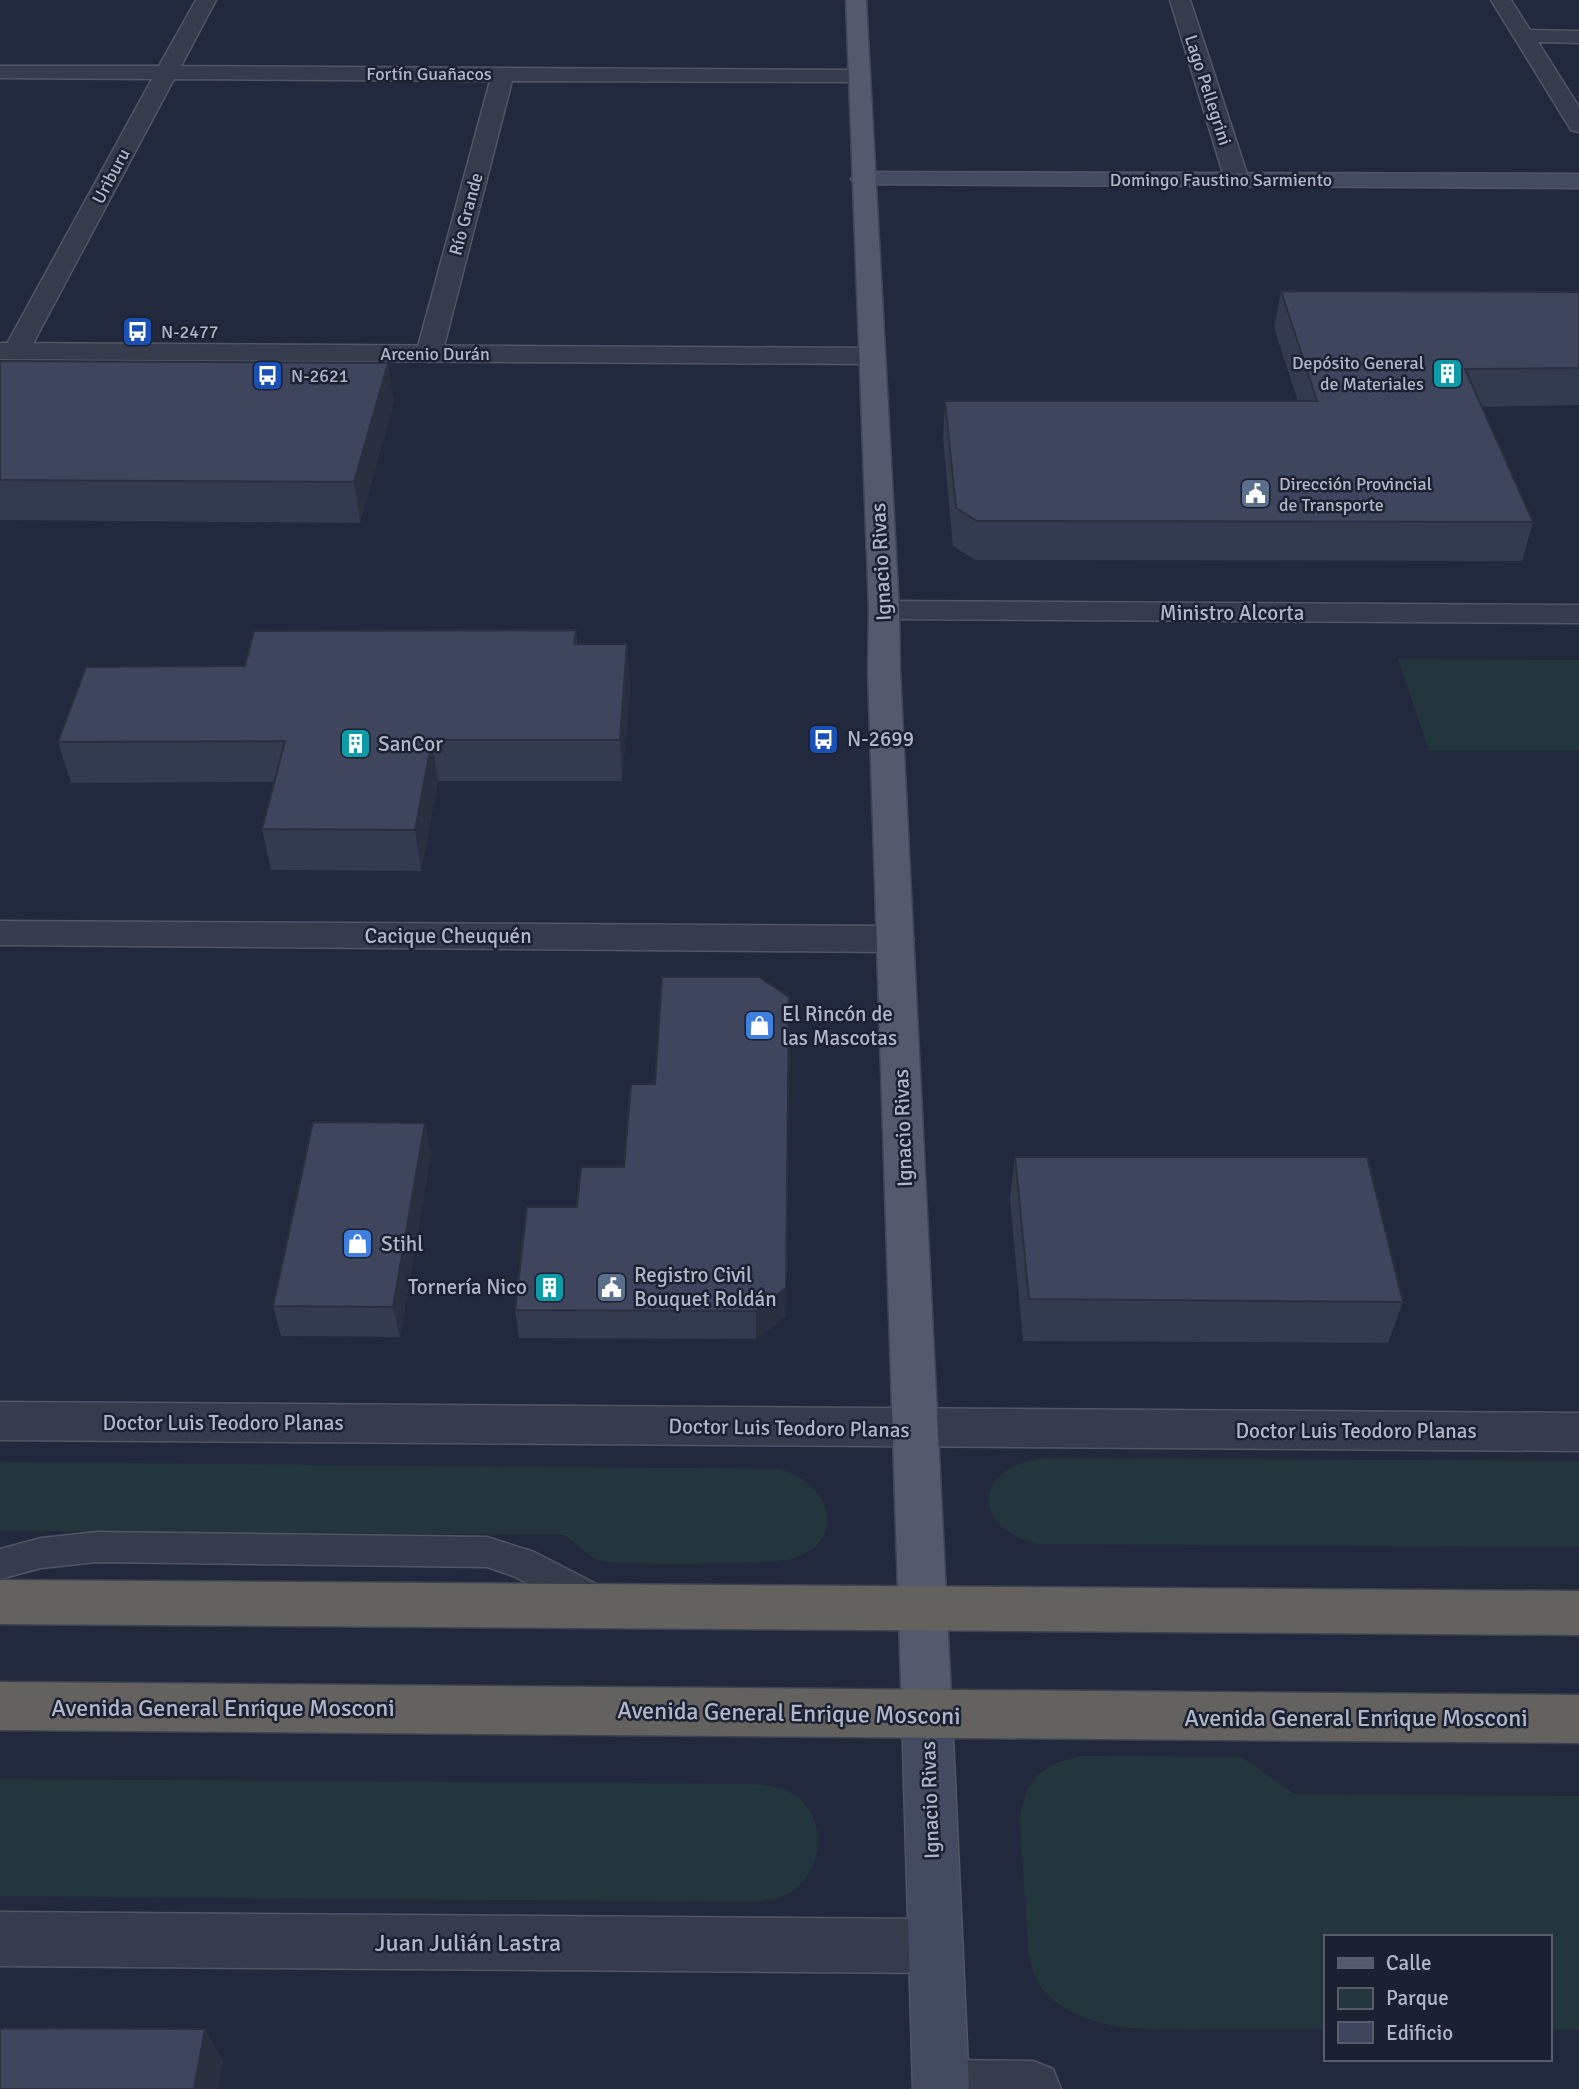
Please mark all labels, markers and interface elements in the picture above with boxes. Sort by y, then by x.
street label: Lago Pellegrini [1180,32,1236,148]
street label: Fortín Guañacos [366,63,492,85]
street label: Uriburu [87,144,135,208]
street label: Domingo Faustino Sarmiento [1110,169,1332,191]
street label: Río Grande [444,170,488,258]
bus stop icon: N-2477 [121,315,155,349]
place label: N-2477 [161,321,218,343]
street label: Arcenio Durán [380,343,490,365]
place label: Depósito General de Materiales [1292,352,1424,395]
building icon: Depósito General de Materiales [1430,356,1464,390]
bus stop icon: N-2621 [251,359,285,393]
place label: N-2621 [291,365,348,387]
place label: Dirección Provincial de Transporte [1279,473,1432,516]
public building icon: Dirección Provincial de Transporte [1239,477,1273,511]
street label: Ignacio Rivas [865,502,897,622]
street label: Ministro Alcorta [1160,600,1304,626]
bus stop icon: N-2699 [807,722,841,756]
place label: N-2699 [847,726,914,752]
building icon: SanCor [338,727,372,761]
place label: SanCor [378,731,443,757]
street label: Cacique Cheuquén [364,923,532,949]
place label: El Rincón de las Mascotas [782,1001,897,1051]
shop icon: El Rincón de las Mascotas [742,1009,776,1043]
street label: Ignacio Rivas [888,1069,918,1187]
shop icon: Stihl [341,1227,375,1261]
place label: Stihl [381,1231,423,1257]
place label: Registro Civil Bouquet Roldán [634,1262,777,1312]
building icon: Tornería Nico [533,1270,567,1304]
public building icon: Registro Civil Bouquet Roldán [594,1270,628,1304]
place label: Tornería Nico [408,1274,527,1300]
street label: Doctor Luis Teodoro Planas [102,1410,344,1436]
street label: Doctor Luis Teodoro Planas [668,1413,910,1443]
street label: Doctor Luis Teodoro Planas [1235,1418,1477,1444]
street label: Avenida General Enrique Mosconi [51,1693,395,1723]
street label: Avenida General Enrique Mosconi [617,1695,961,1731]
street label: Avenida General Enrique Mosconi [1184,1703,1528,1733]
street label: Ignacio Rivas [915,1741,945,1859]
street label: Juan Julián Lastra [375,1928,561,1958]
legend [1324,1935,1551,2061]
text: Calle [1386,1950,1432,1976]
text: Parque [1386,1985,1449,2011]
text: Edificio [1386,2020,1453,2046]

